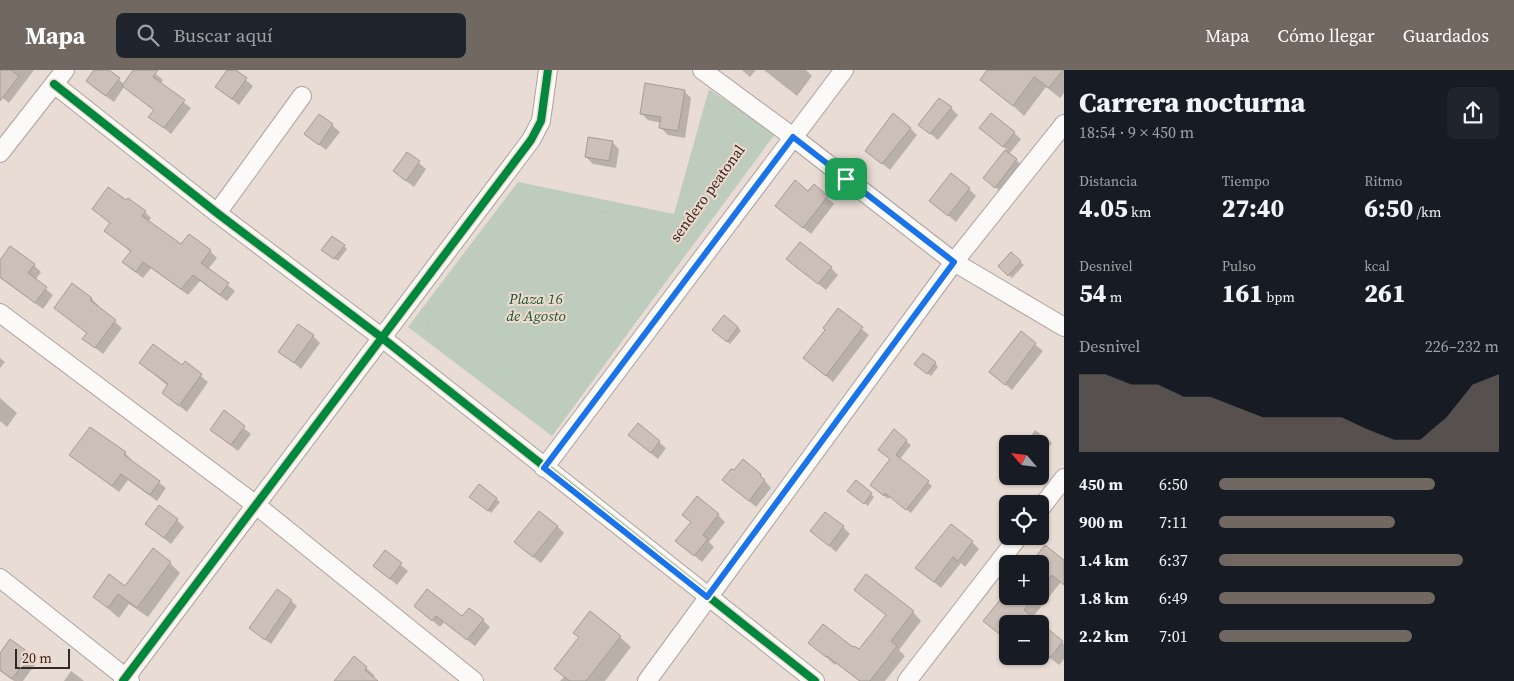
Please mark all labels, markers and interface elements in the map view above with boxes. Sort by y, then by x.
search box [116,13,466,58]
text: Mapa [25,19,86,52]
icon: search [134,21,162,49]
text: Buscar aquí [174,22,273,48]
text: Mapa [1205,23,1250,48]
text: Cómo llegar [1278,23,1375,48]
text: Guardados [1403,23,1489,48]
text: Carrera nocturna [1079,83,1306,121]
button: share [1447,87,1499,139]
text: 18:54 · 9 × 450 m [1079,121,1194,143]
street label: sendero peatonal [665,140,750,246]
pin [825,158,867,200]
icon: arrive [832,165,860,193]
text: Distancia [1079,171,1137,191]
text: Tiempo [1222,171,1270,191]
text: Ritmo [1364,171,1402,191]
text: 4.05 [1079,191,1128,225]
text: 27:40 [1222,191,1284,225]
text: 6:50 [1364,191,1413,225]
text: km [1128,202,1151,222]
text: /km [1413,202,1441,222]
text: Desnivel [1079,256,1133,276]
text: Pulso [1222,256,1256,276]
text: kcal [1364,256,1390,276]
text: 54 [1079,276,1107,310]
text: 161 [1222,276,1263,310]
text: 261 [1364,276,1406,310]
text: m [1107,287,1122,307]
text: bpm [1263,287,1295,307]
park label: Plaza 16 de Agosto [506,288,566,326]
text: Desnivel [1079,335,1140,357]
text: 226–232 m [1425,335,1499,357]
north arrow [999,435,1049,485]
map controls [999,435,1049,665]
text: 450 m [1079,473,1123,495]
text: 6:50 [1159,473,1188,495]
button: locate [999,495,1049,545]
text: 900 m [1079,511,1123,533]
text: 7:11 [1159,511,1188,533]
text: 1.4 km [1079,549,1129,571]
text: 6:37 [1159,549,1188,571]
button: + [999,555,1049,605]
text: 1.8 km [1079,587,1129,609]
text: 6:49 [1159,587,1188,609]
button: − [999,615,1049,665]
text: 2.2 km [1079,625,1129,647]
text: 7:01 [1159,625,1188,647]
scale bar [15,646,70,669]
text: 20 m [22,648,52,668]

